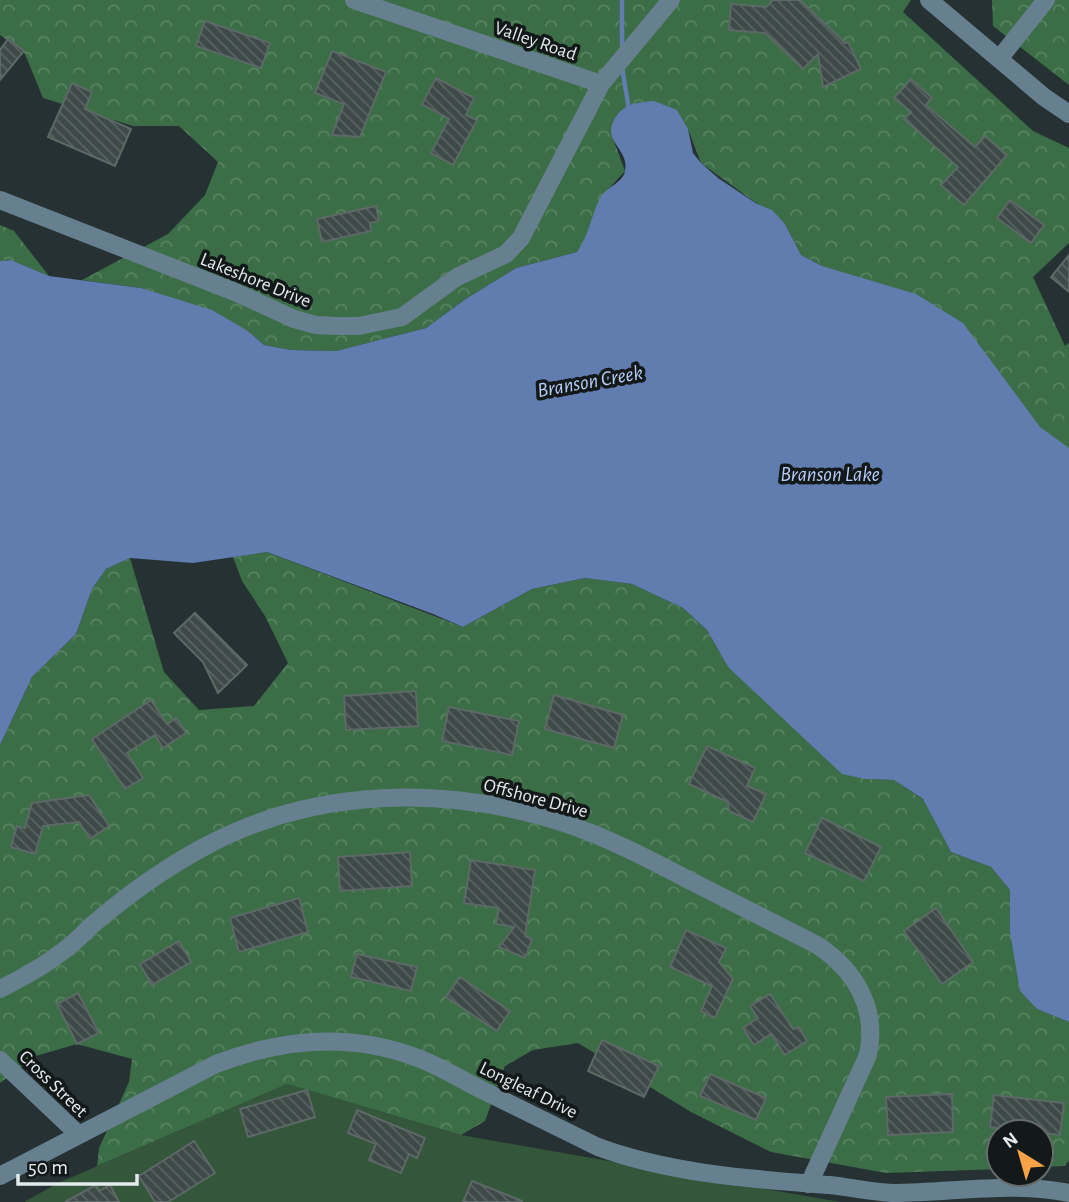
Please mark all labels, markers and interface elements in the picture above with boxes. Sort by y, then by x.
street label: Valley Road [492,18,579,64]
street label: Lakeshore Drive [197,250,313,311]
water label: Branson Creek [536,362,645,401]
water label: Branson Lake [780,464,880,485]
street label: Offshore Drive [481,775,590,821]
street label: Cross Street [15,1047,91,1121]
street label: Longleaf Drive [476,1059,580,1122]
north arrow [985,1118,1055,1188]
text: N [1000,1129,1022,1152]
scale bar [18,1142,136,1186]
text: 50 m [28,1157,68,1178]

